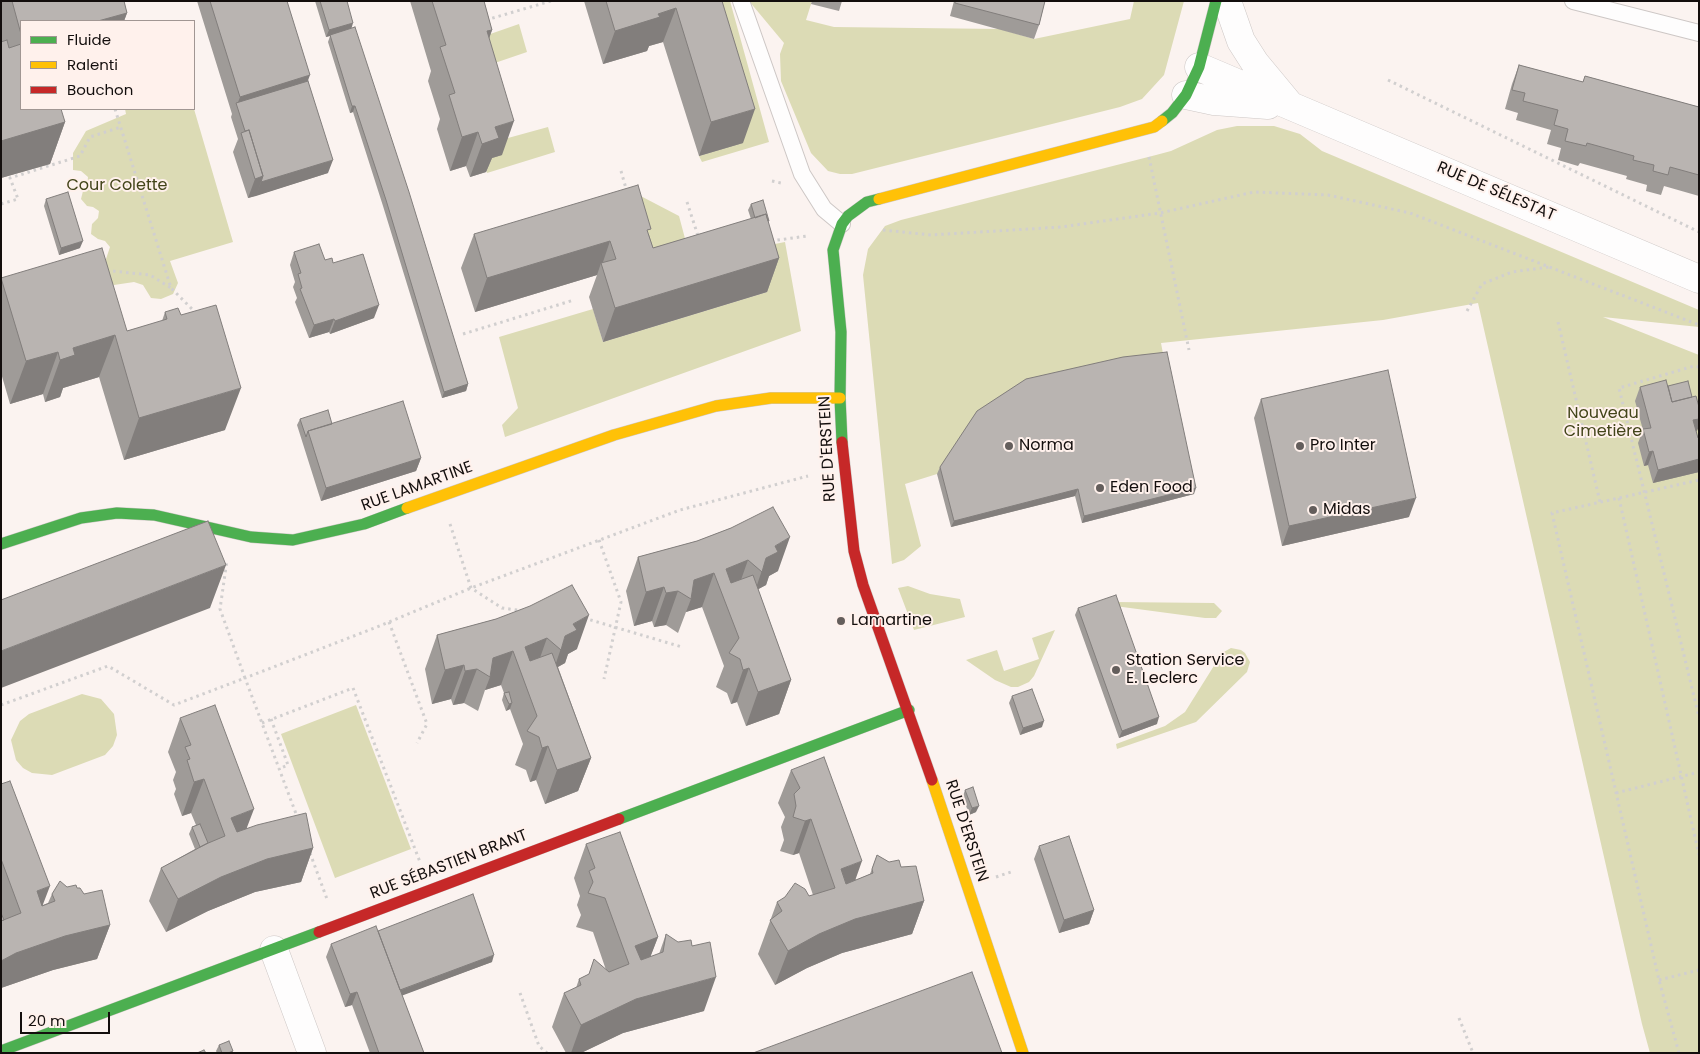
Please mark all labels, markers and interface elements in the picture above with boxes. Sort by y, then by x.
legend [20,20,195,110]
text: Fluide [67,29,111,50]
text: Ralenti [67,54,118,75]
text: Bouchon [67,79,133,100]
street label: RUE DE SÉLESTAT [1434,158,1558,226]
park label: Cour Colette [66,176,168,196]
street label: RUE D'ERSTEIN [816,395,840,503]
park label: Nouveau Cimetière [1564,404,1642,442]
place label: Norma [1019,436,1074,456]
place label: Pro Inter [1310,436,1376,456]
marker: Norma [1003,440,1015,452]
marker: Pro Inter [1294,440,1306,452]
street label: RUE LAMARTINE [359,458,475,516]
place label: Eden Food [1110,478,1193,498]
marker: Eden Food [1094,482,1106,494]
place label: Midas [1323,500,1371,520]
marker: Midas [1307,504,1319,516]
place label: Lamartine [851,611,932,631]
marker: Lamartine [835,615,847,627]
place label: Station Service E. Leclerc [1126,651,1244,689]
marker: Station Service E. Leclerc [1110,664,1122,676]
street label: RUE D'ERSTEIN [940,778,992,884]
street label: RUE SÉBASTIEN BRANT [368,826,530,904]
scale bar [22,1002,112,1034]
text: 20 m [28,1010,66,1031]

